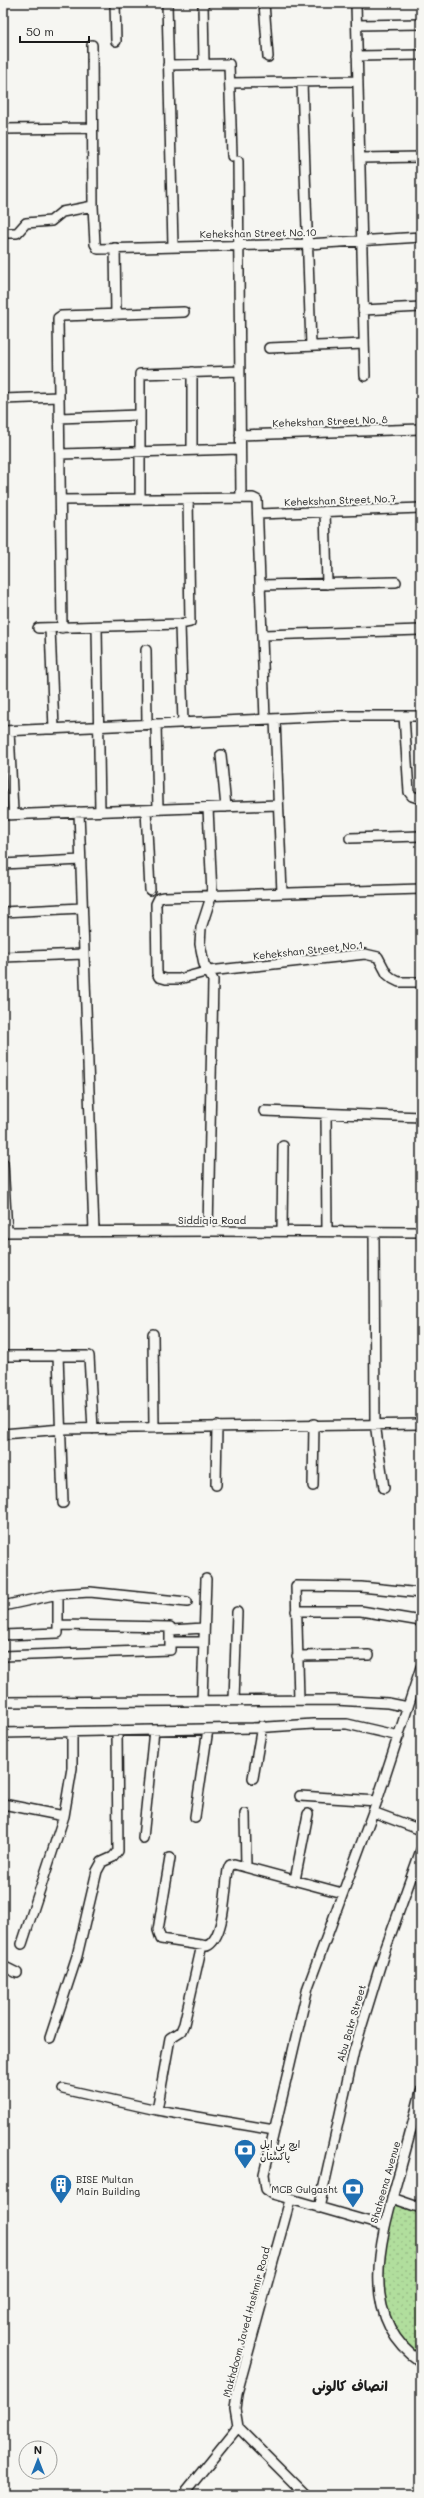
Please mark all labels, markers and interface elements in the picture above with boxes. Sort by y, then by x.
scale bar [20,18,89,44]
text: 50 m [26,23,54,39]
street label: Kehekshan Street No.10 [199,225,317,241]
street label: Kehekshan Street No. 8 [272,412,388,430]
street label: Kehekshan Street No.7 [284,491,397,509]
street label: Kehekshan Street No.1 [252,937,364,963]
street label: Siddiqia Road [178,1213,246,1227]
street label: Abu Bakr Street [333,1983,369,2063]
bank icon: ایچ بی ایل پاکستان [232,2137,258,2170]
place label: ایچ بی ایل پاکستان [260,2137,300,2163]
street label: Shaheena Avenue [367,2139,403,2225]
building icon: BISE Multan Main Building [48,2172,74,2205]
place label: BISE Multan Main Building [76,2172,140,2198]
bank icon: MCB Gulgasht [340,2176,366,2209]
place label: MCB Gulgasht [271,2182,338,2196]
street label: Makhdoom Javed Hashmir Road [219,2245,273,2399]
district label: انصاف کالونی [312,2376,388,2396]
north arrow [18,2440,58,2480]
text: N [34,2442,42,2457]

